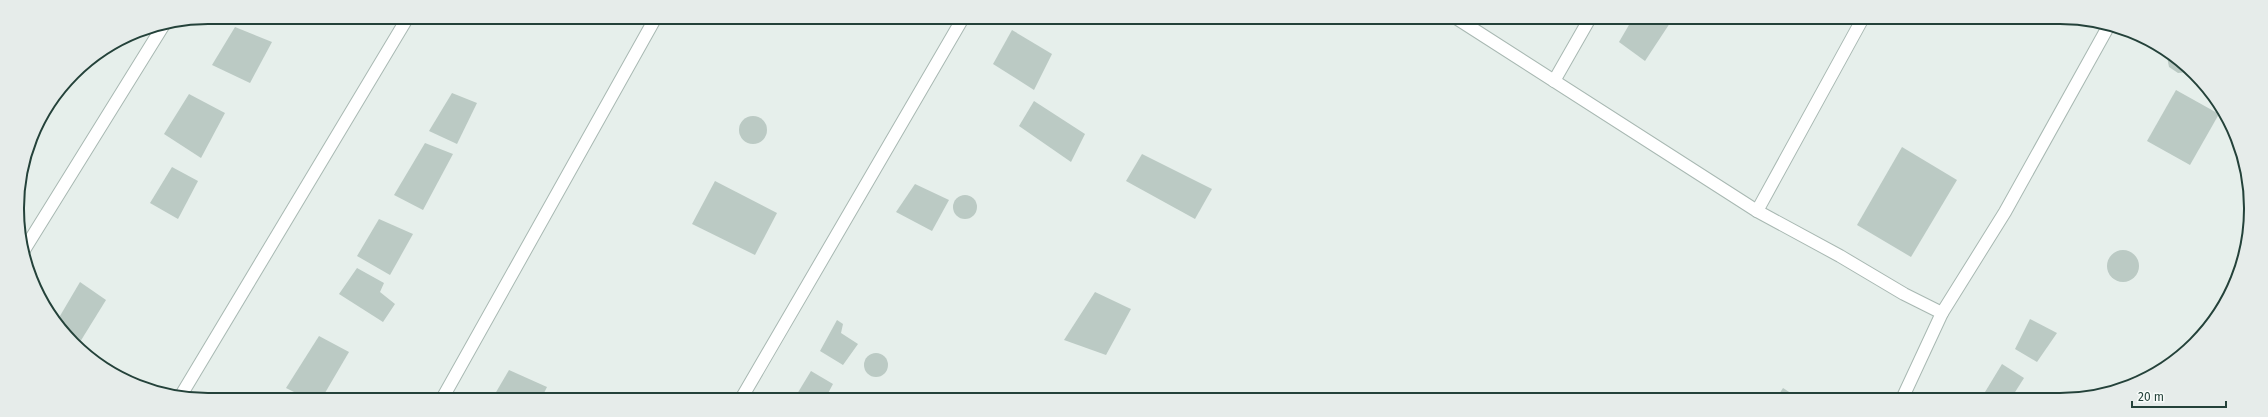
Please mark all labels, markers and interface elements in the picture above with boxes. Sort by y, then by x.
scale bar [2132,383,2226,409]
text: 20 m [2138,390,2164,404]

